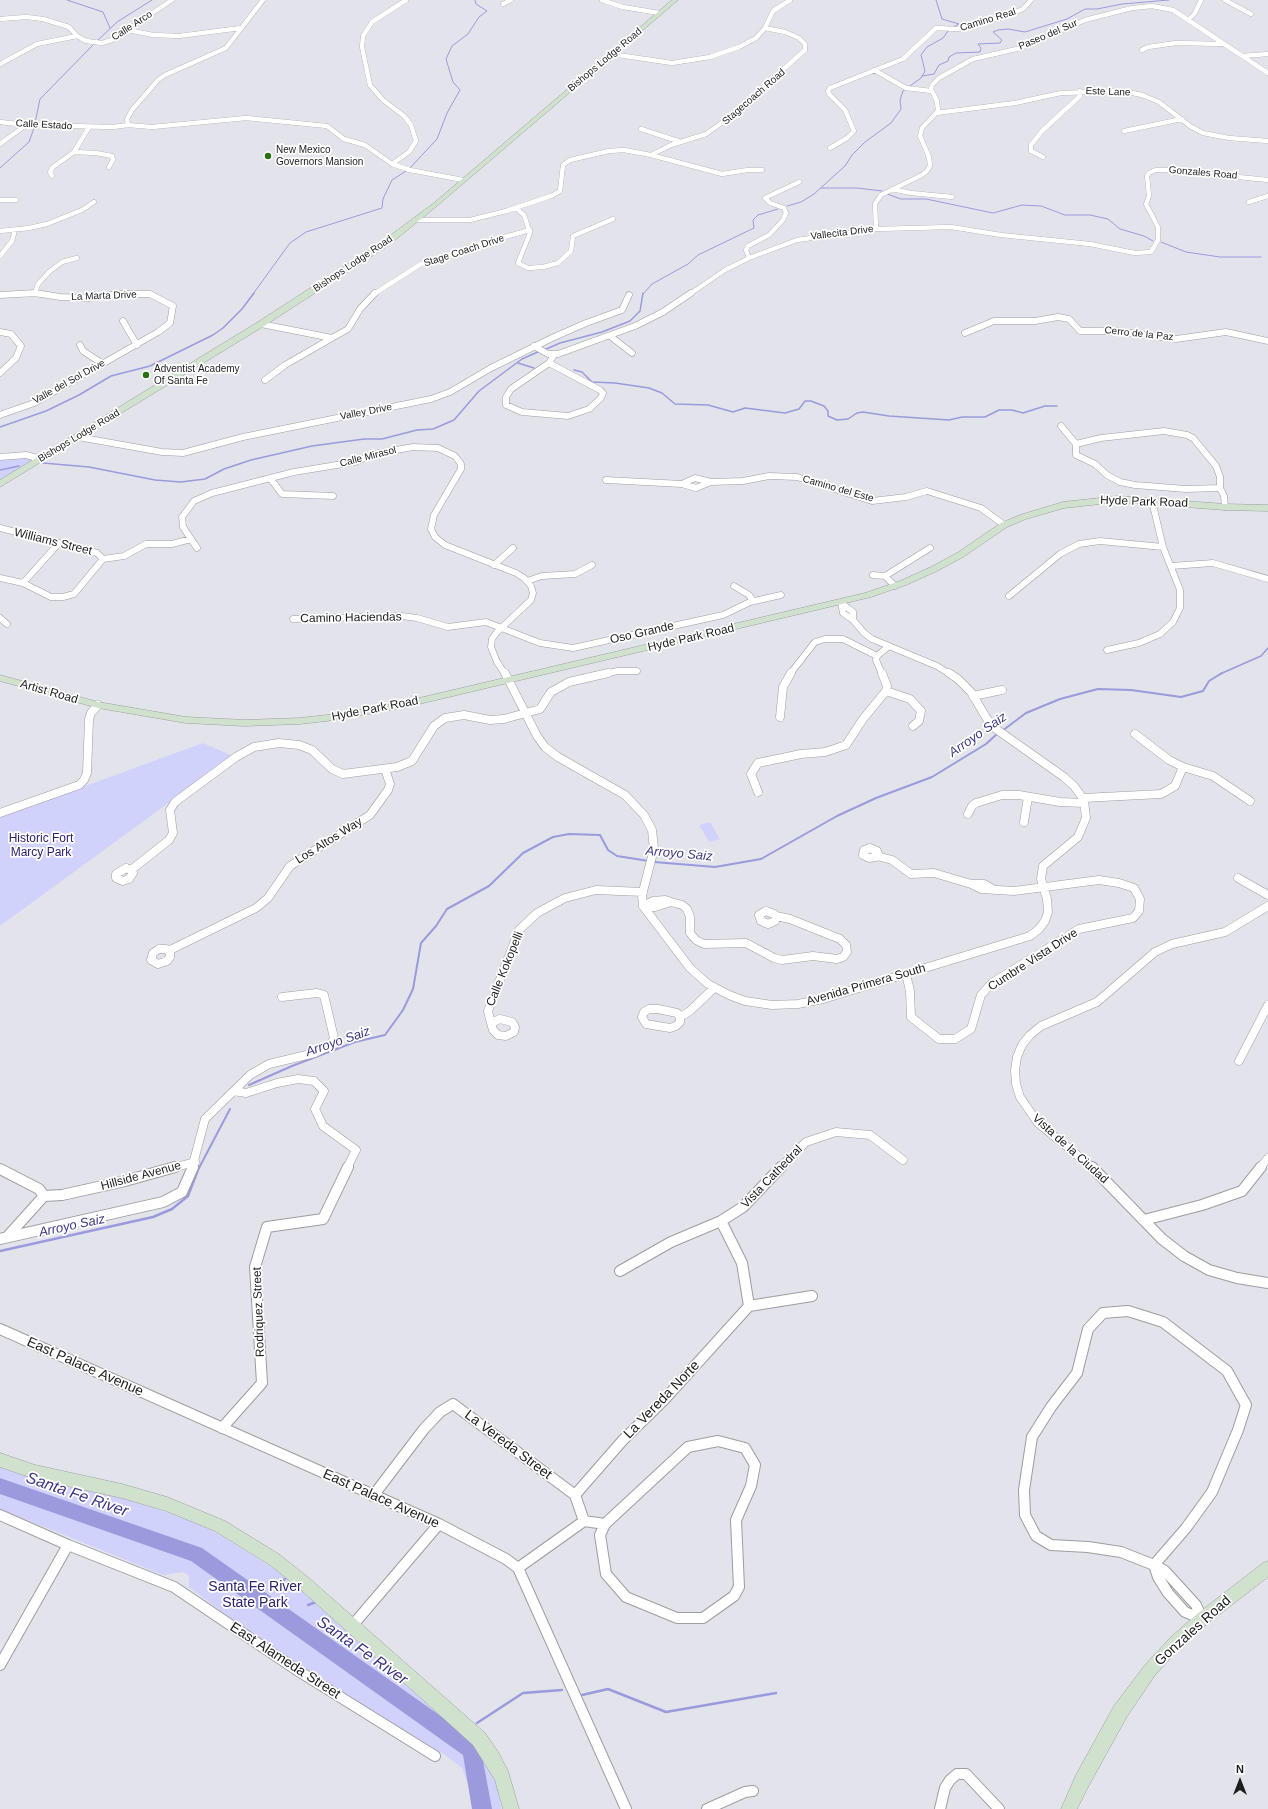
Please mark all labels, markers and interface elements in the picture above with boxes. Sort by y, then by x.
street label: Camino Real [959,6,1017,34]
street label: Calle Arco [109,8,155,44]
street label: Paseo del Sur [1017,17,1079,53]
street label: Bishops Lodge Road [566,26,644,94]
street label: Stagecoach Road [720,66,788,128]
street label: Este Lane [1085,85,1131,99]
street label: Calle Estado [15,118,73,132]
place label: New Mexico Governors Mansion [276,144,363,168]
marker: New Mexico Governors Mansion [263,151,273,161]
street label: Gonzales Road [1168,164,1238,182]
street label: Vallecita Drive [810,223,874,243]
street label: Stage Coach Drive [422,232,506,270]
street label: Bishops Lodge Road [311,233,395,295]
street label: La Marta Drive [71,289,137,303]
street label: Cerro de la Paz [1104,324,1174,344]
street label: Valle del Sol Drive [31,357,107,407]
place label: Adventist Academy Of Santa Fe [154,363,240,386]
marker: Adventist Academy Of Santa Fe [141,370,151,380]
street label: Valley Drive [339,401,393,423]
street label: Bishops Lodge Road [36,407,122,465]
street label: Calle Mirasol [339,444,397,470]
street label: Camino del Este [801,473,875,505]
street label: Hyde Park Road [1100,493,1188,511]
street label: Williams Street [12,525,94,559]
street label: Camino Haciendas [300,610,402,626]
street label: Oso Grande [609,619,675,647]
street label: Hyde Park Road [646,621,736,655]
street label: Artist Road [18,677,80,707]
street label: Hyde Park Road [330,694,420,724]
water label: Arroyo Saiz [946,709,1010,761]
street label: Los Altos Way [293,815,365,867]
park label: Historic Fort Marcy Park [9,832,73,860]
water label: Arroyo Saiz [645,843,713,865]
street label: Cumbre Vista Drive [986,926,1080,994]
street label: Calle Kokopelli [483,930,527,1008]
street label: Avenida Primera South [805,961,927,1009]
water label: Arroyo Saiz [304,1024,372,1060]
street label: Vista de la Ciudad [1029,1111,1111,1187]
street label: Vista Cathedral [738,1143,806,1211]
street label: Hillside Avenue [99,1158,183,1194]
water label: Arroyo Saiz [38,1211,106,1241]
street label: Rodriquez Street [250,1267,268,1357]
street label: East Palace Avenue [24,1334,146,1400]
street label: La Vereda Norte [621,1357,703,1443]
street label: La Vereda Street [461,1407,555,1483]
street label: East Palace Avenue [320,1466,442,1532]
water label: Santa Fe River [23,1469,131,1521]
park label: Santa Fe River State Park [208,1579,302,1612]
street label: Gonzales Road [1152,1592,1234,1670]
water label: Santa Fe River [313,1613,411,1689]
street label: East Alameda Street [227,1619,343,1703]
north arrow [1220,1761,1260,1801]
text: N [1236,1763,1244,1775]

